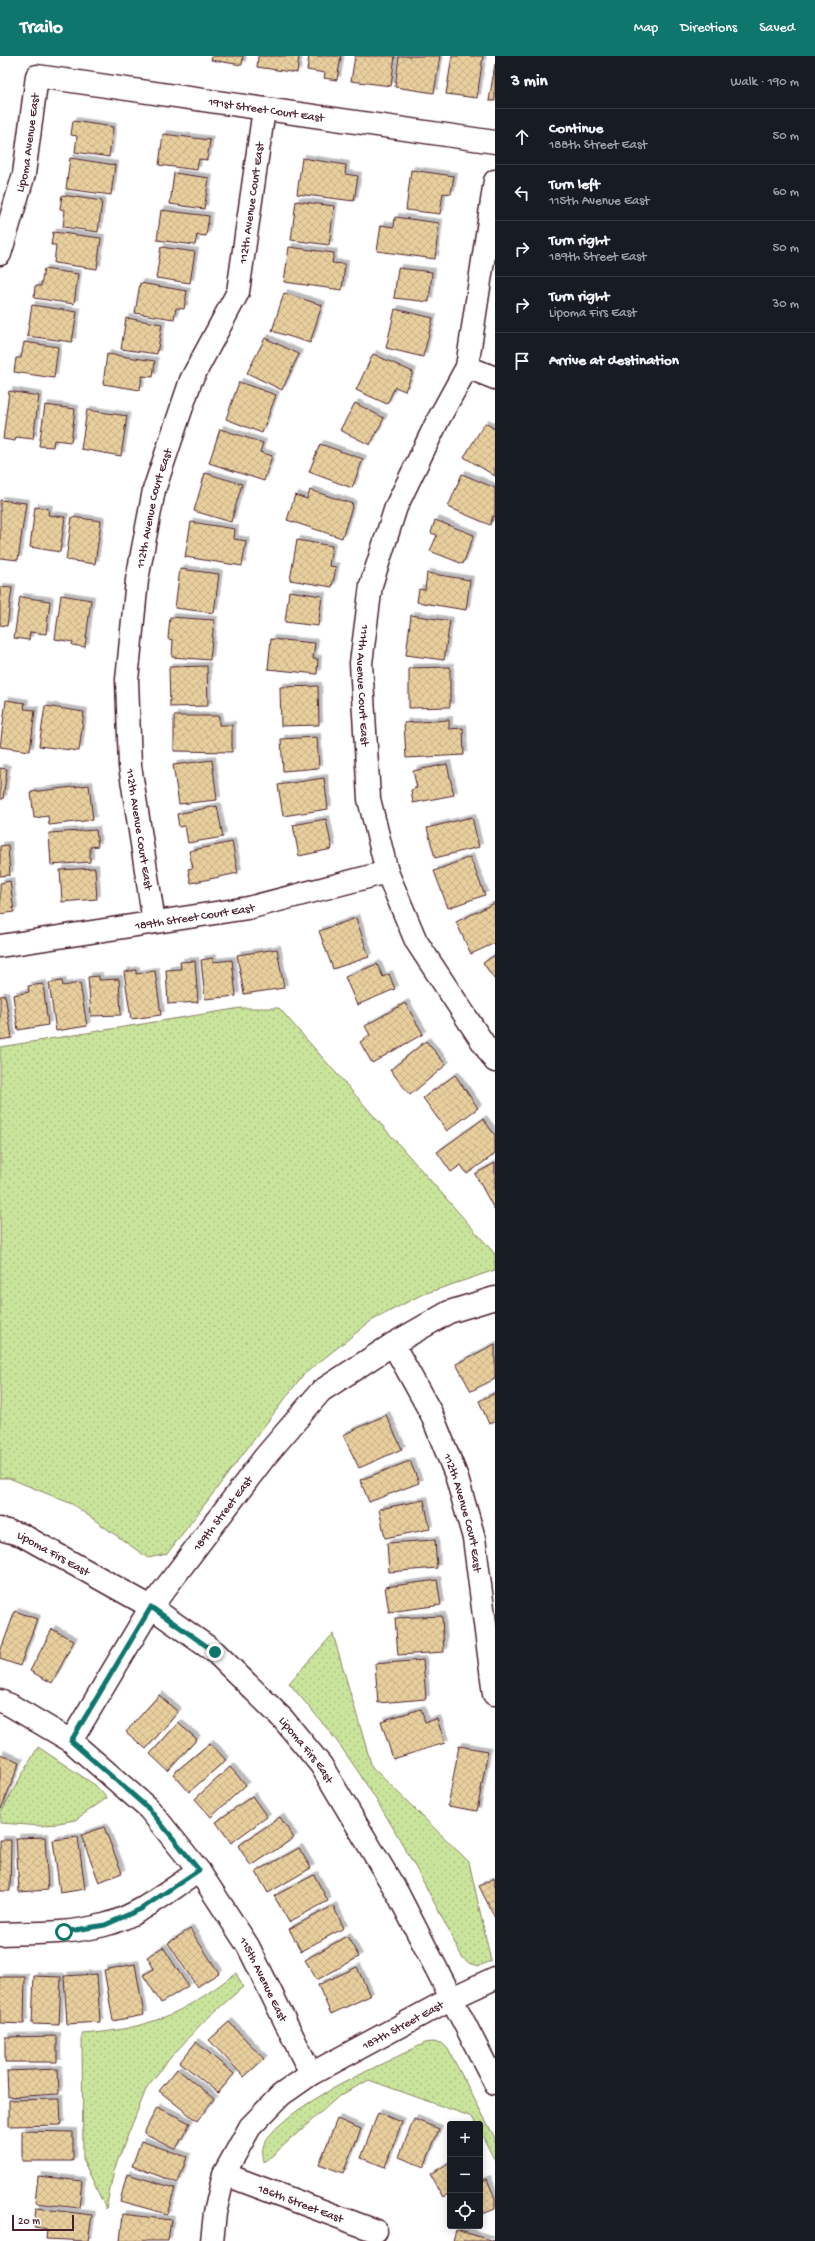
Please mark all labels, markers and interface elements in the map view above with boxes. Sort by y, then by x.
text: Trailo [20,17,63,40]
text: Map [634,20,658,37]
text: Directions [680,20,737,37]
text: Saved [759,20,795,37]
text: 3 min [511,72,548,92]
text: Walk · 190 m [730,75,799,90]
street label: Lipoma Avenue East [14,92,44,194]
street label: 191st Street Court East [206,96,326,126]
text: Continue [549,120,603,138]
icon: ahead [511,126,533,148]
text: 50 m [772,129,799,144]
text: 188th Street East [549,138,647,153]
street label: 112th Avenue Court East [237,140,268,266]
text: Turn left [549,176,600,194]
icon: left [511,182,533,204]
text: 60 m [773,185,799,200]
text: 115th Avenue East [549,194,649,209]
text: Turn right [549,232,609,250]
icon: right [511,238,533,260]
text: 50 m [772,241,799,256]
text: 189th Street East [549,250,646,265]
text: Turn right [549,288,609,306]
icon: right [511,294,533,316]
text: 30 m [773,297,799,312]
text: Lipoma Firs East [549,306,637,321]
icon: arrive [511,350,533,372]
text: Arrive at destination [549,352,679,370]
street label: 112th Avenue Court East [134,446,177,571]
street label: 111th Avenue Court East [352,623,371,748]
street label: 112th Avenue Court East [121,767,155,892]
street label: 189th Street Court East [133,901,257,934]
street label: 112th Avenue Court East [439,1451,483,1574]
street label: 189th Street East [190,1473,257,1555]
street label: Lipoma Firs East [15,1529,92,1581]
route end [206,1643,224,1661]
street label: Lipoma Firs East [275,1714,336,1787]
route start [55,1923,73,1941]
street label: 115th Avenue East [235,1934,290,2025]
street label: 187th Street East [359,1998,447,2054]
map controls [447,2121,483,2229]
button: + [447,2121,483,2157]
button: − [447,2157,483,2193]
street label: 186th Street East [254,2182,346,2227]
button: locate [447,2193,483,2229]
scale bar [12,2213,74,2232]
text: 20 m [18,2216,40,2228]

